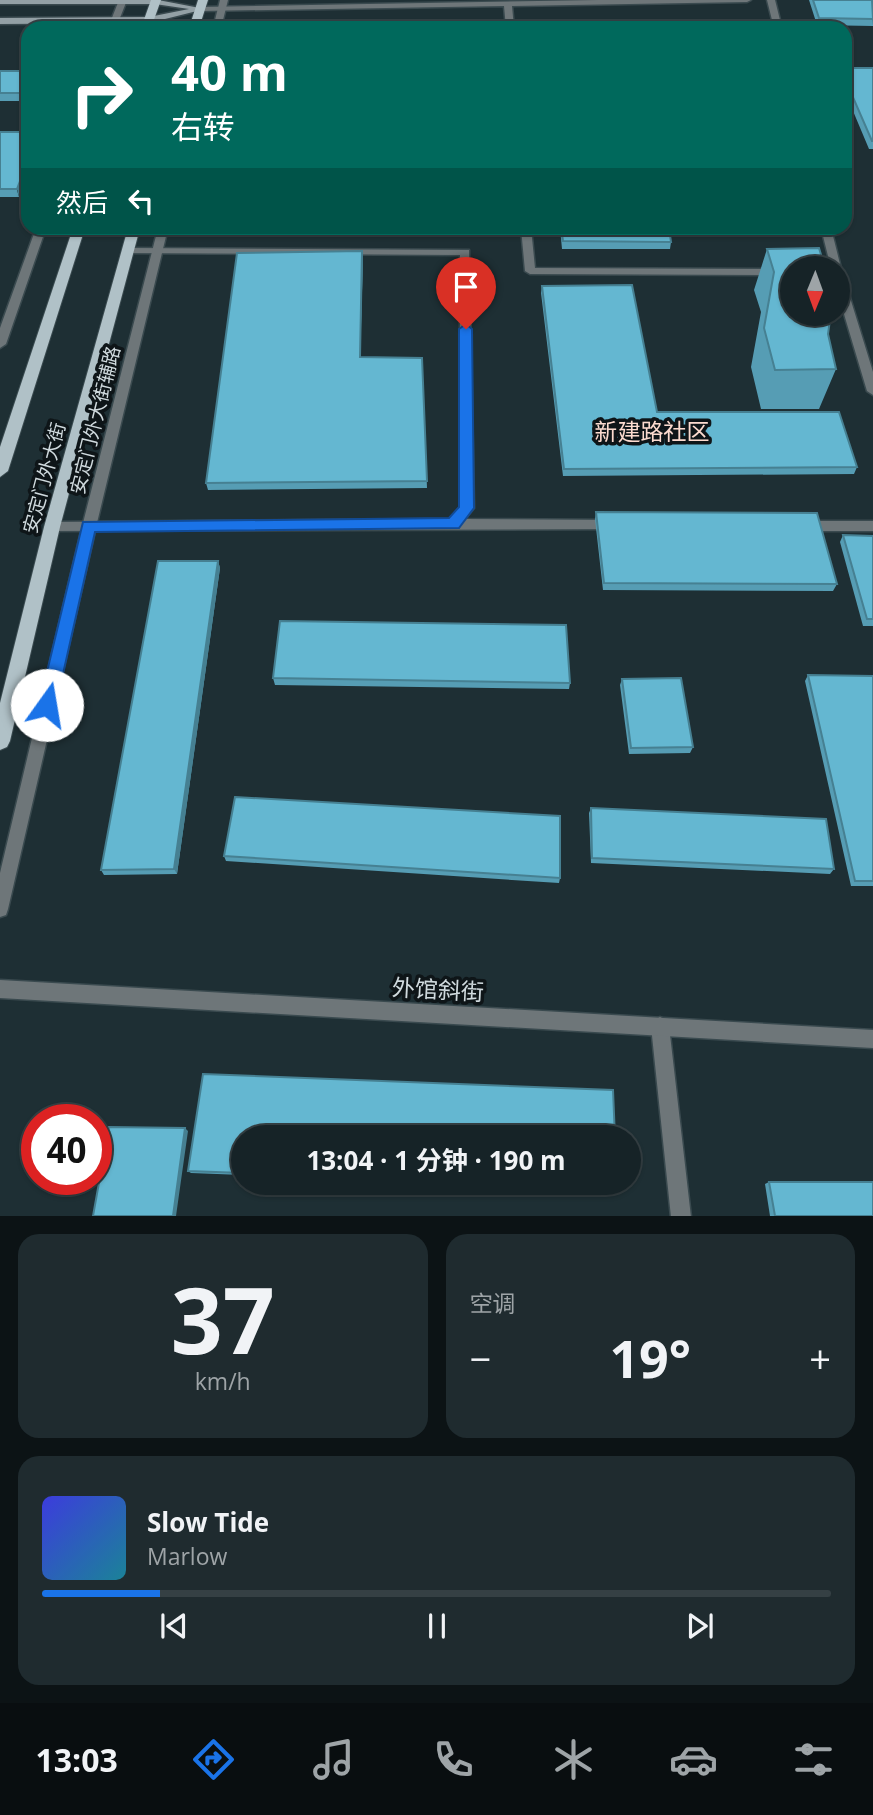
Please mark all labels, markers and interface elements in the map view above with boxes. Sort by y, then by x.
text: 40 m [171,39,288,105]
icon: right [56,49,147,140]
text: 右转 [171,105,235,148]
icon: left [122,182,160,220]
text: 然后 [56,184,108,220]
north arrow [780,256,850,326]
map controls [780,256,850,326]
pin [436,257,496,329]
icon: arrive [447,268,485,306]
street label: 安定门外大街辅路 [64,343,126,497]
district label: 新建路社区 [595,415,710,447]
street label: 安定门外大街 [17,420,71,536]
position arrow [10,668,84,742]
street label: 外馆斜街 [391,971,485,1007]
speed limit sign: 40 [21,1104,112,1195]
text: 13:04 · 1 分钟 · 190 m [306,1142,566,1178]
text: 37 [171,1257,275,1381]
text: 空调 [470,1287,516,1319]
text: 19° [609,1322,691,1393]
text: − [470,1332,491,1384]
text: + [809,1332,831,1384]
text: km/h [195,1365,251,1397]
text: Slow Tide [147,1504,269,1540]
text: Marlow [147,1540,227,1572]
icon: previous [155,1607,193,1645]
icon: pause [418,1607,456,1645]
icon: next [681,1607,719,1645]
icon: directions [189,1735,238,1784]
icon: music [309,1735,358,1784]
icon: phone [429,1735,478,1784]
icon: climate [549,1735,598,1784]
icon: car [669,1735,718,1784]
icon: filters [789,1735,838,1784]
text: 13:03 [35,1738,118,1781]

